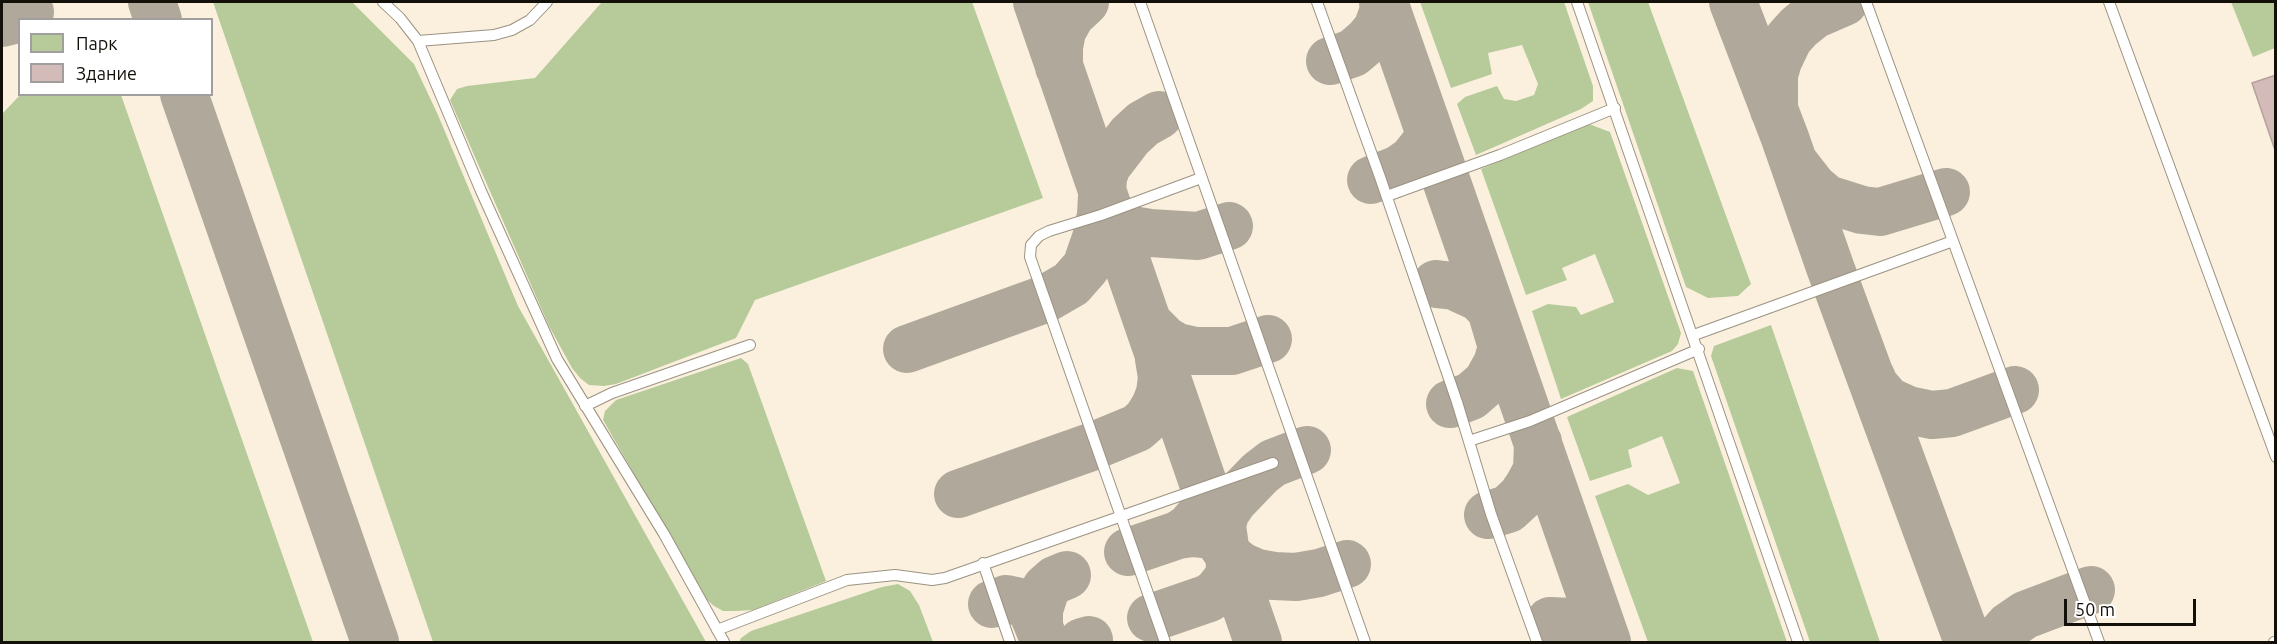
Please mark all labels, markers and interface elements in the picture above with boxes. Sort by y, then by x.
legend [18,18,213,96]
text: Парк [76,33,117,53]
text: Здание [76,63,137,83]
scale bar [2067,587,2199,625]
text: 50 m [2075,599,2115,619]

